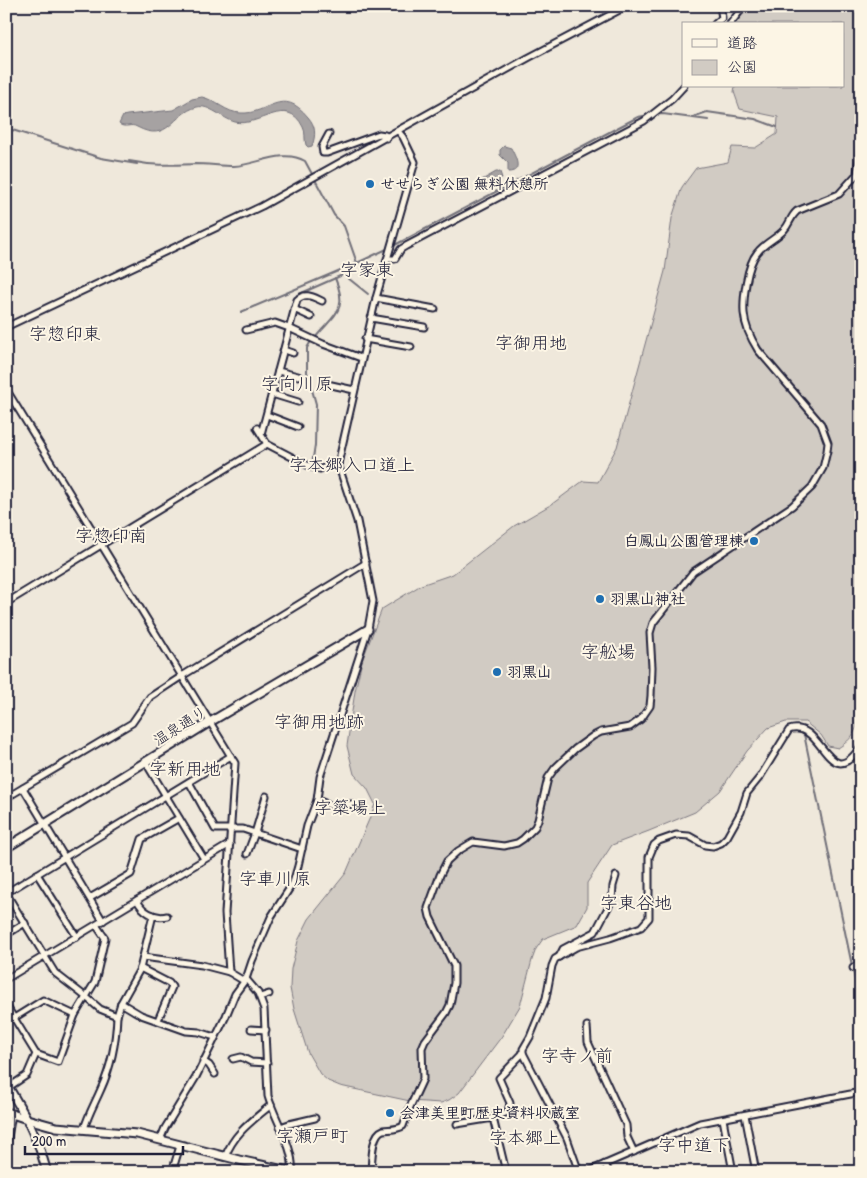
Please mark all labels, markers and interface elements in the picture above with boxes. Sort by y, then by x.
legend [682,22,844,88]
text: 道路 [727,32,757,53]
text: 公園 [727,56,757,77]
place label: せせらぎ公園 無料休憩所 [380,173,548,194]
marker: せせらぎ公園 無料休憩所 [364,178,376,190]
district label: 字家東 [340,257,394,282]
district label: 字惣印東 [29,321,101,346]
district label: 字御用地 [495,330,567,355]
district label: 字向川原 [261,371,333,396]
district label: 字本郷入口道上 [289,452,415,477]
district label: 字惣印南 [75,523,147,548]
place label: 白鳳山公園管理棟 [624,530,744,551]
marker: 白鳳山公園管理棟 [748,535,760,547]
place label: 羽黒山神社 [610,588,685,609]
marker: 羽黒山神社 [594,593,606,605]
district label: 字舩場 [581,639,635,664]
place label: 羽黒山 [507,661,552,682]
marker: 羽黒山 [491,666,503,678]
street label: 温泉通り [149,701,211,750]
district label: 字御用地跡 [274,709,364,734]
district label: 字新用地 [149,756,221,781]
district label: 字簗場上 [314,795,386,820]
district label: 字車川原 [239,866,311,891]
district label: 字東谷地 [600,890,672,915]
district label: 字寺ノ前 [541,1043,613,1068]
place label: 会津美里町歴史資料収蔵室 [400,1102,580,1123]
marker: 会津美里町歴史資料収蔵室 [384,1107,396,1119]
scale bar [25,1123,182,1155]
district label: 字瀬戸町 [276,1123,348,1148]
district label: 字本郷上 [489,1125,561,1150]
text: 200 m [32,1130,66,1151]
district label: 字中道下 [658,1132,730,1157]

